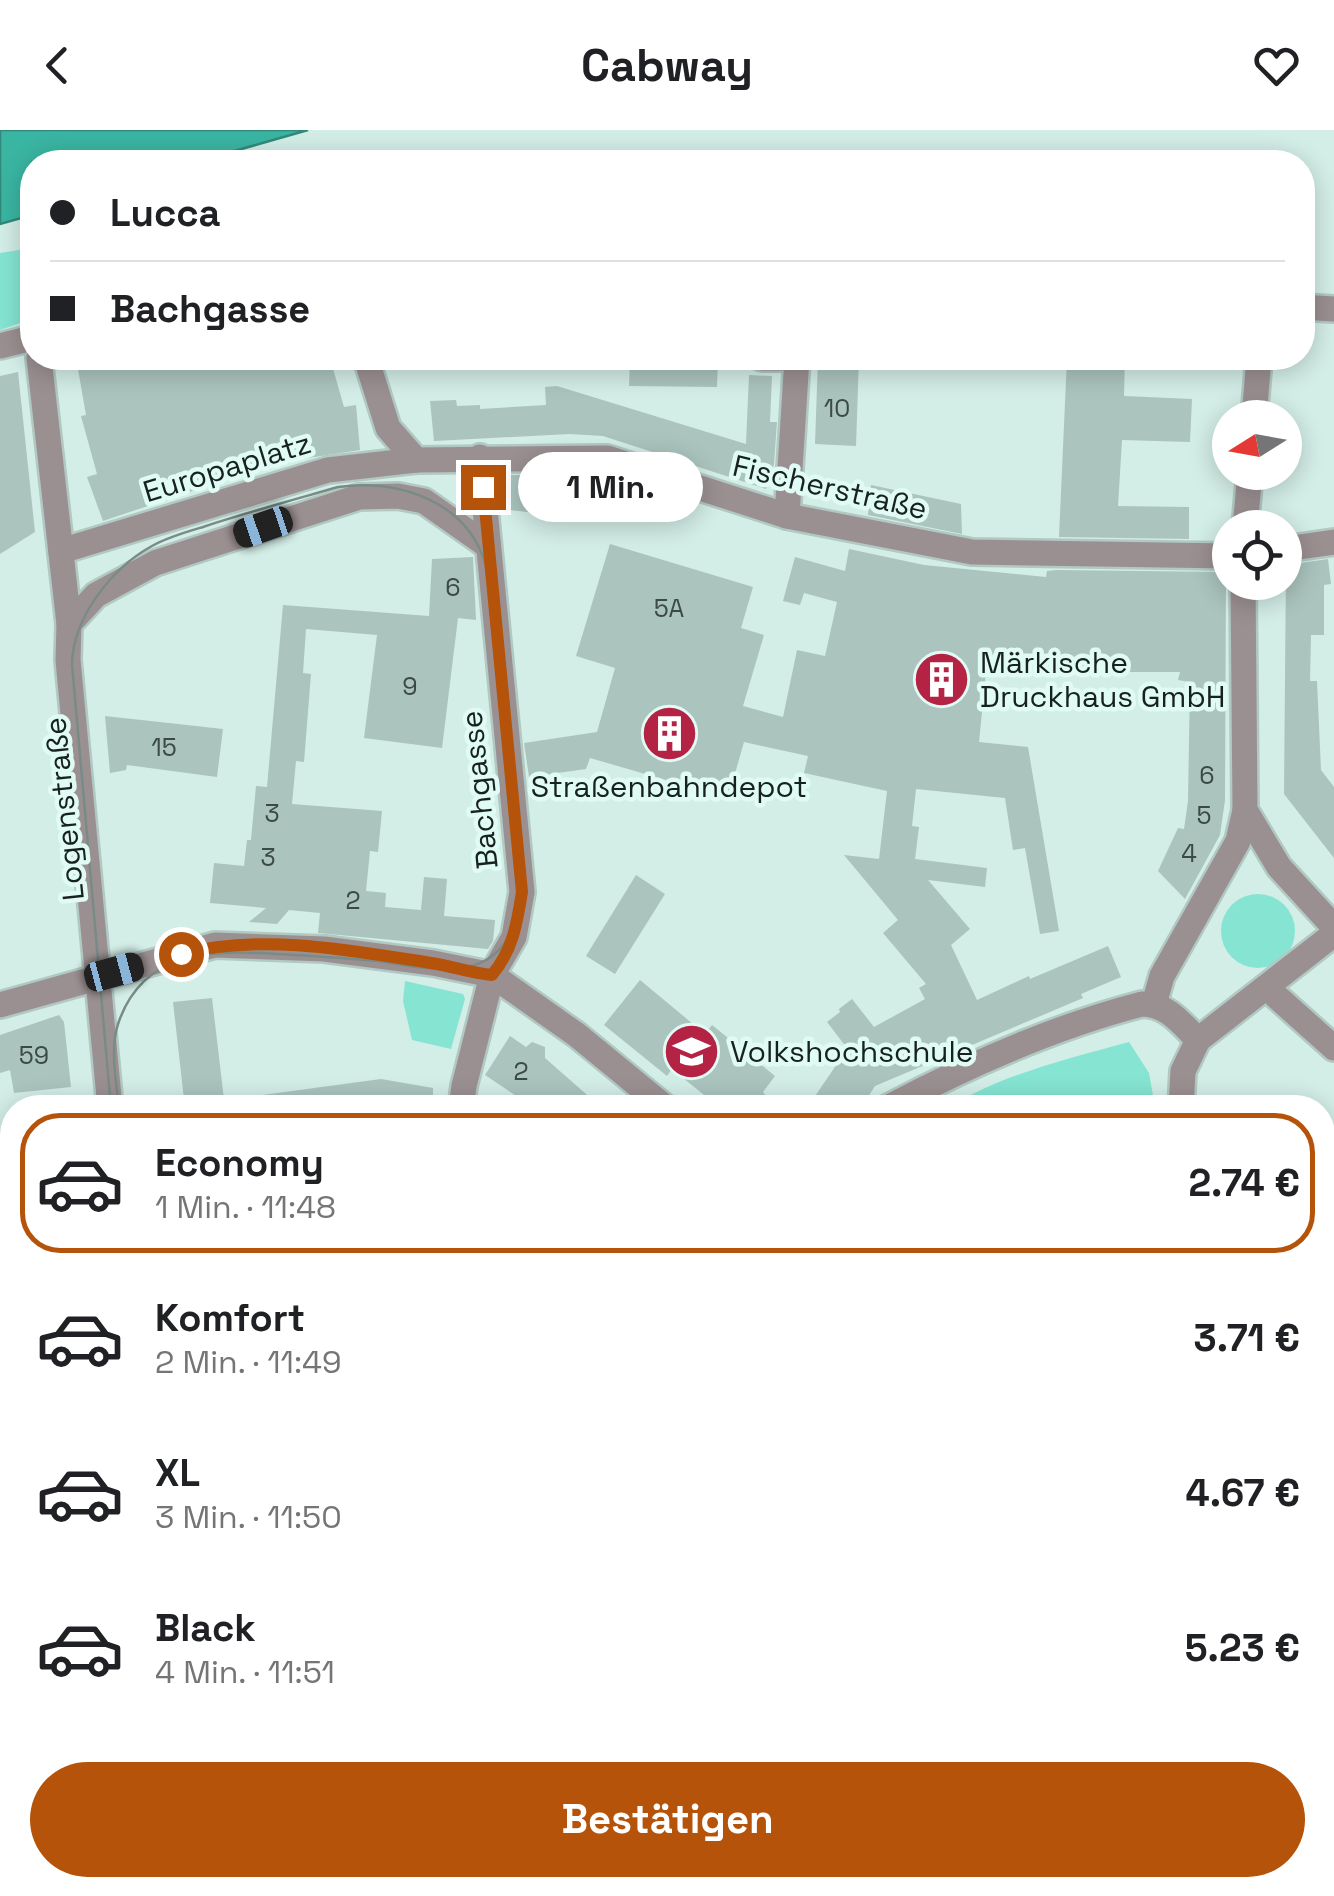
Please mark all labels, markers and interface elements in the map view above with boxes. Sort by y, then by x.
text: Cabway [581,37,753,94]
icon: back [30,38,85,93]
icon: heart [1249,38,1304,93]
text: Lucca [110,189,221,237]
text: Bachgasse [110,285,310,333]
house number: 10 [824,392,850,424]
north arrow [1212,400,1302,490]
map controls [1212,400,1302,600]
street label: Europaplatz [138,423,316,511]
street label: Fischerstraße [729,446,931,528]
callout: 1 Min. [518,452,703,522]
route end [461,465,506,510]
text: 1 Min. [566,467,655,507]
car [230,503,296,551]
button: locate [1212,510,1302,600]
house number: 6 [445,571,461,603]
house number: 5A [654,592,685,624]
place label: Märkische Druckhaus GmbH [980,643,1225,716]
building icon: Märkische Druckhaus GmbH [911,649,971,709]
house number: 9 [402,670,418,702]
building icon: Straßenbahndepot [639,703,699,763]
street label: Bachgasse [451,709,507,871]
street label: Logenstraße [35,715,93,903]
house number: 15 [151,731,177,763]
house number: 6 [1199,759,1215,791]
place label: Straßenbahndepot [531,767,807,806]
house number: 3 [264,797,280,829]
house number: 5 [1197,799,1211,831]
house number: 4 [1181,837,1197,869]
house number: 3 [260,841,276,873]
house number: 2 [345,884,361,916]
route start [159,932,204,977]
car [81,950,147,994]
school or university icon: Volkshochschule [661,1021,721,1081]
place label: Volkshochschule [730,1032,974,1071]
house number: 59 [19,1039,49,1071]
house number: 2 [513,1055,529,1087]
icon: car [35,1138,125,1228]
text: Economy [155,1139,324,1187]
text: 2.74 € [1189,1159,1300,1207]
text: 1 Min. · 11:48 [155,1187,336,1227]
icon: car [35,1293,125,1383]
text: Komfort [155,1294,305,1342]
text: 3.71 € [1194,1314,1300,1362]
text: 2 Min. · 11:49 [155,1342,342,1382]
icon: car [35,1448,125,1538]
text: XL [155,1449,200,1497]
text: 4.67 € [1186,1469,1300,1517]
text: 3 Min. · 11:50 [155,1497,342,1537]
icon: car [35,1603,125,1693]
text: Black [155,1604,256,1652]
text: 5.23 € [1185,1624,1300,1672]
text: 4 Min. · 11:51 [155,1652,335,1692]
button: Bestätigen [30,1762,1305,1877]

